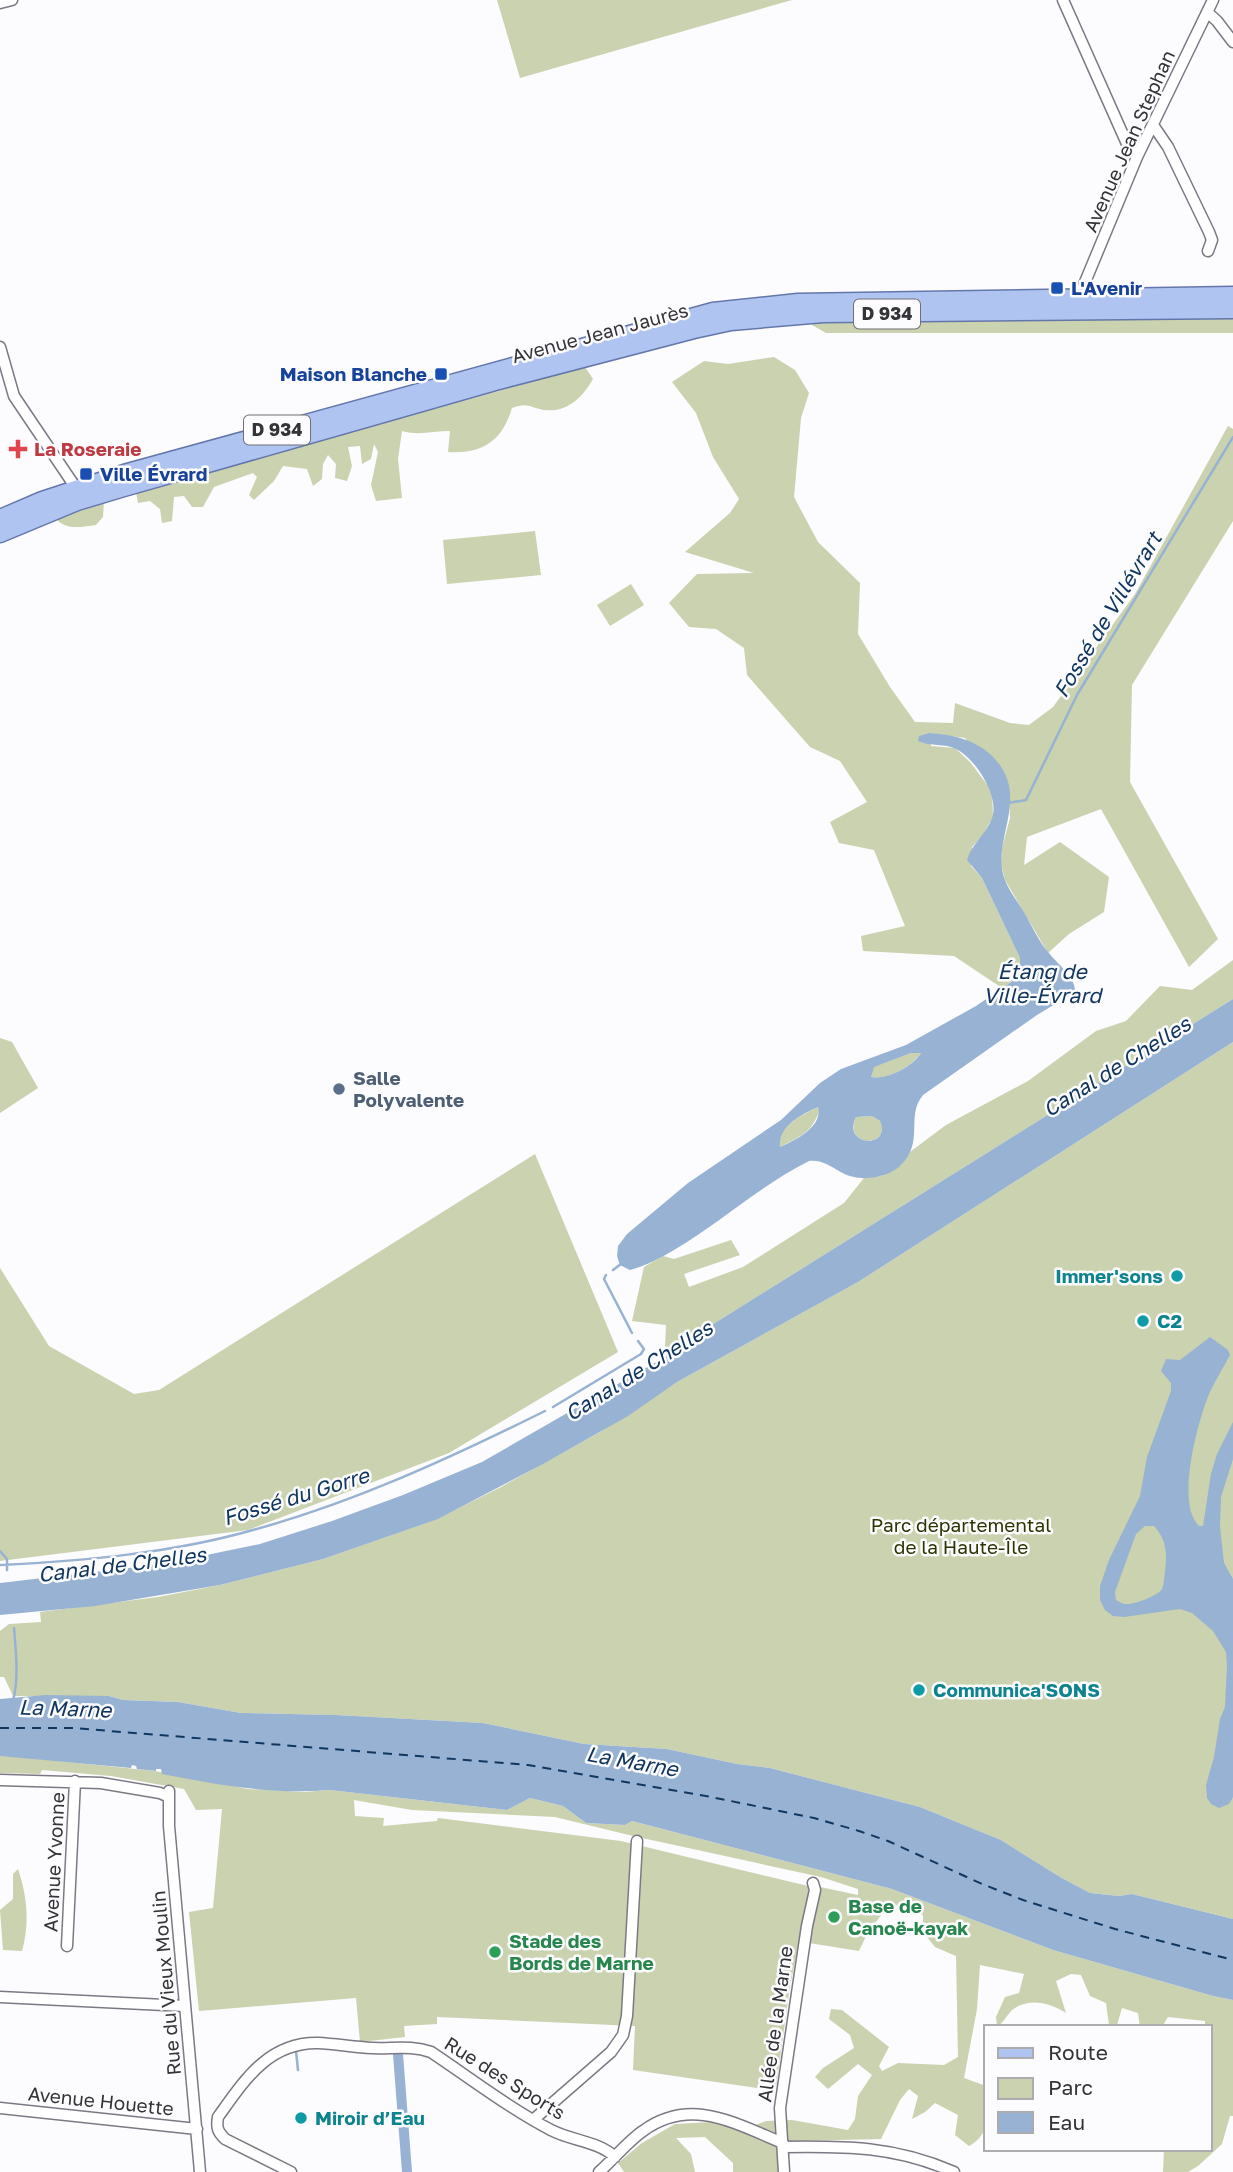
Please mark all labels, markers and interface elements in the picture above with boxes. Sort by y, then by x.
street label: Avenue Jean Stephan [1078,46,1179,235]
place label: L'Avenir [1071,276,1143,299]
marker: L'Avenir [1049,280,1065,296]
street label: Avenue Jean Jaurès [509,298,691,367]
road number: D 934 [854,300,920,328]
place label: Maison Blanche [280,362,427,385]
marker: Maison Blanche [433,366,449,382]
road number: D 934 [244,416,310,444]
place label: La Roseraie [34,437,142,460]
marker: La Roseraie [8,439,28,459]
place label: Ville Évrard [100,462,207,485]
marker: Ville Évrard [78,466,94,482]
water label: Fossé de Villévrart [1048,525,1168,702]
water label: Étang de Ville-Évrard [983,958,1103,1008]
water label: Canal de Chelles [1038,1010,1196,1122]
place label: Salle Polyvalente [353,1066,464,1111]
marker: Salle Polyvalente [331,1081,347,1097]
place label: Immer'sons [1055,1264,1163,1287]
marker: Immer'sons [1169,1268,1185,1284]
place label: C2 [1157,1309,1182,1332]
marker: C2 [1135,1313,1151,1329]
water label: Canal de Chelles [560,1314,718,1426]
water label: Fossé du Gorre [220,1461,374,1531]
park label: Parc départemental de la Haute-Île [871,1513,1051,1558]
water label: Canal de Chelles [36,1541,208,1587]
place label: Communica'SONS [933,1678,1100,1701]
marker: Communica'SONS [911,1682,927,1698]
water label: La Marne [18,1693,114,1723]
water label: La Marne [584,1740,682,1782]
street label: Avenue Yvonne [38,1792,69,1932]
street label: Rue du Vieux Moulin [146,1890,185,2076]
place label: Base de Canoë-kayak [848,1894,968,1939]
marker: Base de Canoë-kayak [826,1909,842,1925]
place label: Stade des Bords de Marne [509,1929,654,1974]
marker: Stade des Bords de Marne [487,1944,503,1960]
street label: Allée de la Marne [752,1944,797,2103]
legend [984,2025,1212,2151]
street label: Rue des Sports [441,2031,570,2124]
text: Route [1048,2039,1108,2065]
text: Parc [1048,2074,1093,2100]
street label: Avenue Houette [27,2081,175,2120]
place label: Miroir d’Eau [315,2106,425,2129]
text: Eau [1048,2109,1085,2135]
marker: Miroir d’Eau [293,2110,309,2126]

